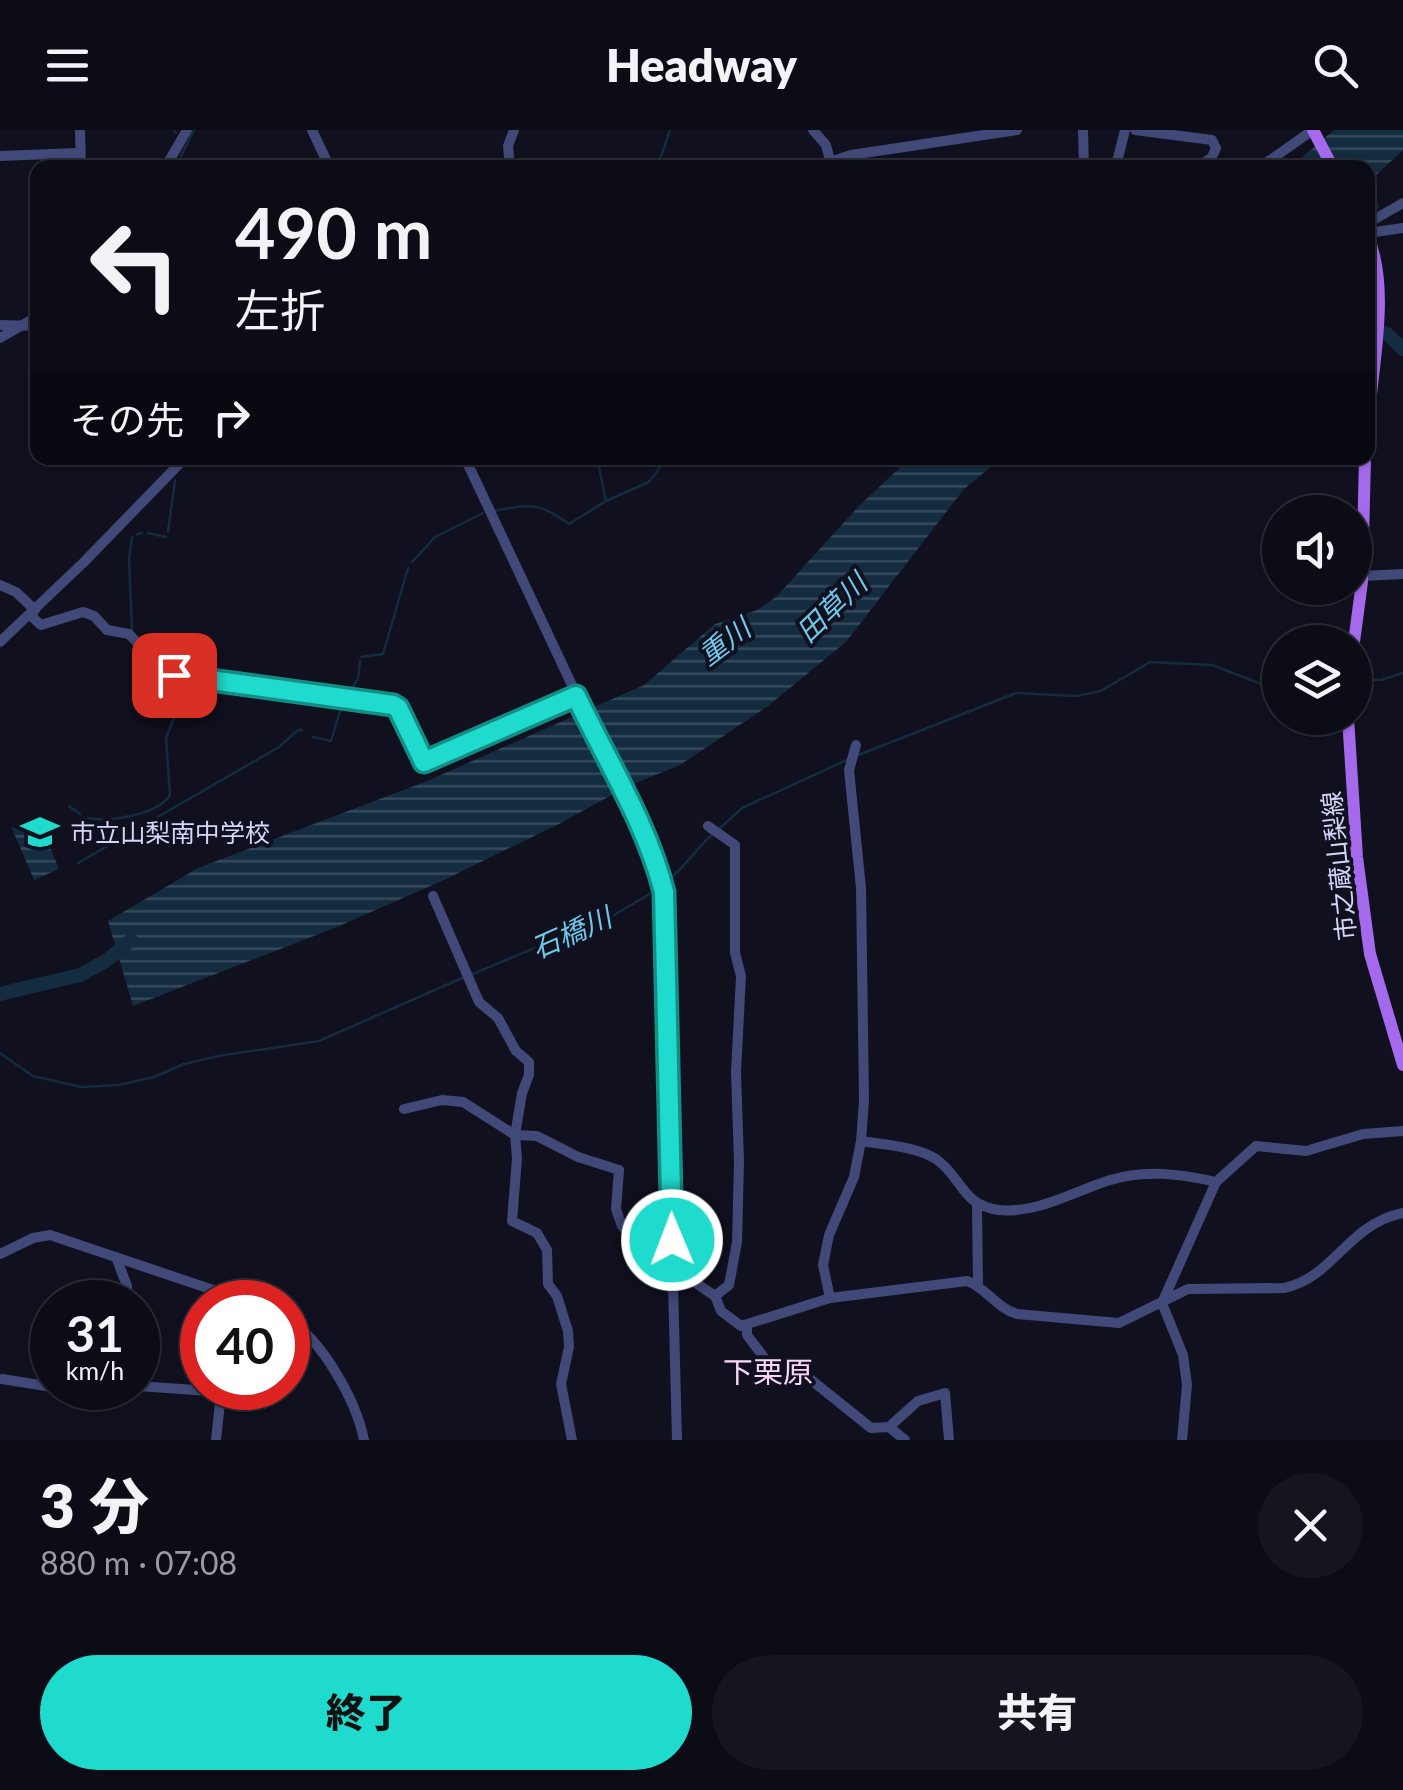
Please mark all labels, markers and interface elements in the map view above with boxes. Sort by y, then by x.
icon: menu [40,38,95,93]
text: Headway [606,38,797,92]
icon: search [1308,38,1363,93]
text: 490 m [235,190,432,274]
icon: left [70,200,200,330]
text: 左折 [235,283,325,337]
icon: right [204,390,259,445]
text: その先 [70,396,184,442]
map controls [1262,495,1372,735]
button: sound [1262,495,1372,605]
water label: 田草川 [789,564,875,648]
water label: 重川 [691,609,759,671]
button: layers [1262,625,1372,735]
pin [132,633,217,718]
icon: arrive [147,648,202,703]
street label: 市之蔵山梨線 [1315,790,1361,942]
school or university icon: 市立山梨南中学校 [19,811,61,853]
place label: 市立山梨南中学校 [70,817,270,847]
water label: 石橋川 [526,898,619,965]
position arrow [620,1188,724,1292]
speed limit sign: 40 [180,1280,310,1410]
text: 31 [66,1303,124,1363]
district label: 下栗原 [723,1353,813,1389]
text: km/h [66,1355,124,1385]
text: 3 分 [40,1469,149,1541]
button: close [1258,1473,1363,1578]
text: 880 m · 07:08 [40,1543,237,1582]
button: 終了 [40,1655,692,1770]
button: 共有 [712,1655,1363,1770]

